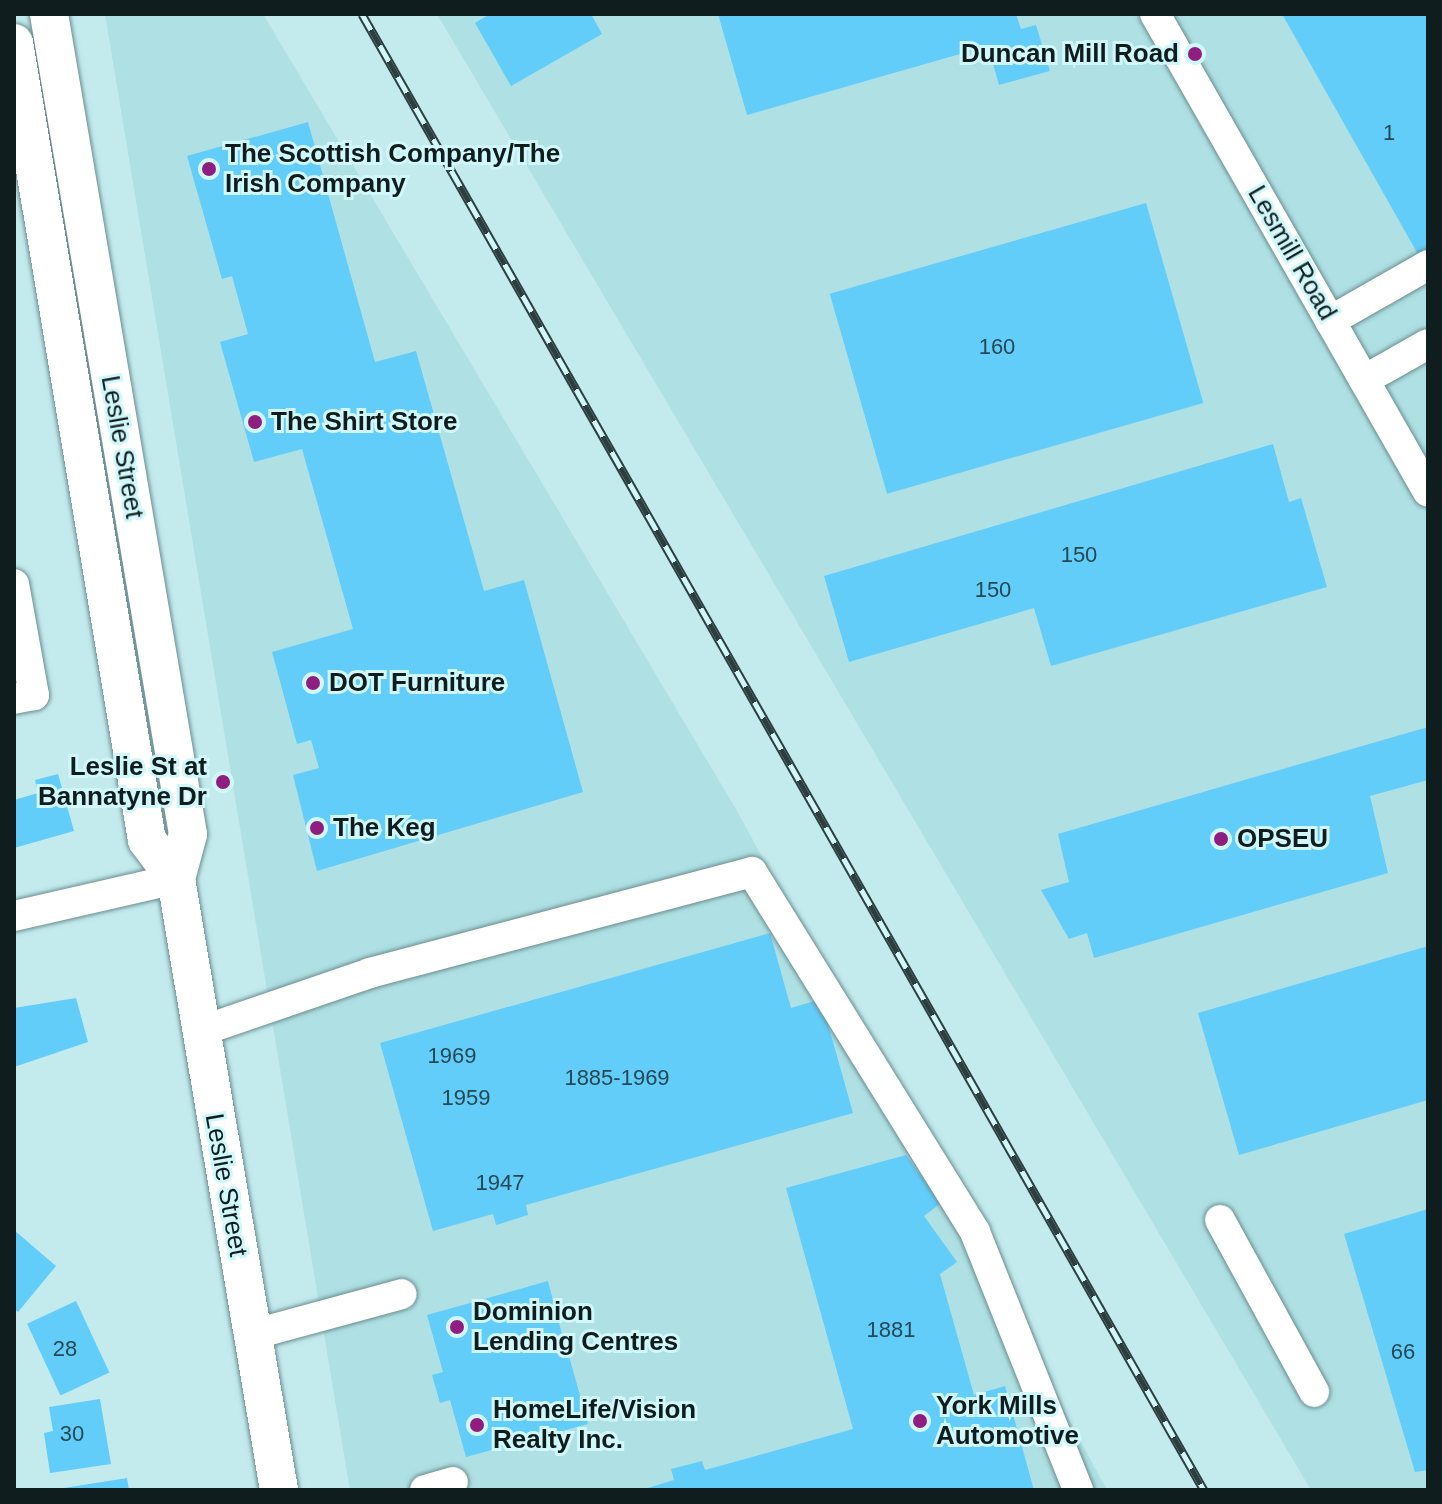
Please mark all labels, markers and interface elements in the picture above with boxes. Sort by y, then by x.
place label: Duncan Mill Road [961,38,1179,70]
marker: Duncan Mill Road [1186,45,1204,63]
house number: 1 [1383,120,1395,146]
place label: The Scottish Company/The Irish Company [225,138,560,200]
marker: The Scottish Company/The Irish Company [200,160,218,178]
street label: Lesmill Road [1241,180,1343,326]
house number: 160 [979,334,1015,360]
street label: Leslie Street [94,373,150,521]
place label: The Shirt Store [271,406,457,438]
marker: The Shirt Store [246,413,264,431]
house number: 150 [1061,542,1097,568]
house number: 150 [975,577,1011,603]
place label: DOT Furniture [329,667,505,699]
marker: DOT Furniture [304,674,322,692]
place label: Leslie St at Bannatyne Dr [38,751,207,812]
marker: Leslie St at Bannatyne Dr [214,773,232,791]
place label: The Keg [333,812,436,844]
marker: The Keg [308,819,326,837]
place label: OPSEU [1237,823,1328,855]
marker: OPSEU [1212,830,1230,848]
house number: 1969 [428,1043,476,1069]
house number: 1885-1969 [564,1065,670,1091]
house number: 1959 [442,1085,490,1111]
street label: Leslie Street [198,1111,254,1259]
house number: 1947 [476,1170,524,1196]
place label: Dominion Lending Centres [473,1296,678,1358]
house number: 1881 [867,1317,915,1343]
marker: Dominion Lending Centres [448,1318,466,1336]
house number: 28 [53,1336,77,1362]
house number: 66 [1391,1339,1415,1365]
place label: York Mills Automotive [936,1390,1079,1452]
place label: HomeLife/Vision Realty Inc. [493,1394,696,1456]
marker: York Mills Automotive [911,1412,929,1430]
marker: HomeLife/Vision Realty Inc. [468,1416,486,1434]
house number: 30 [60,1421,84,1447]

